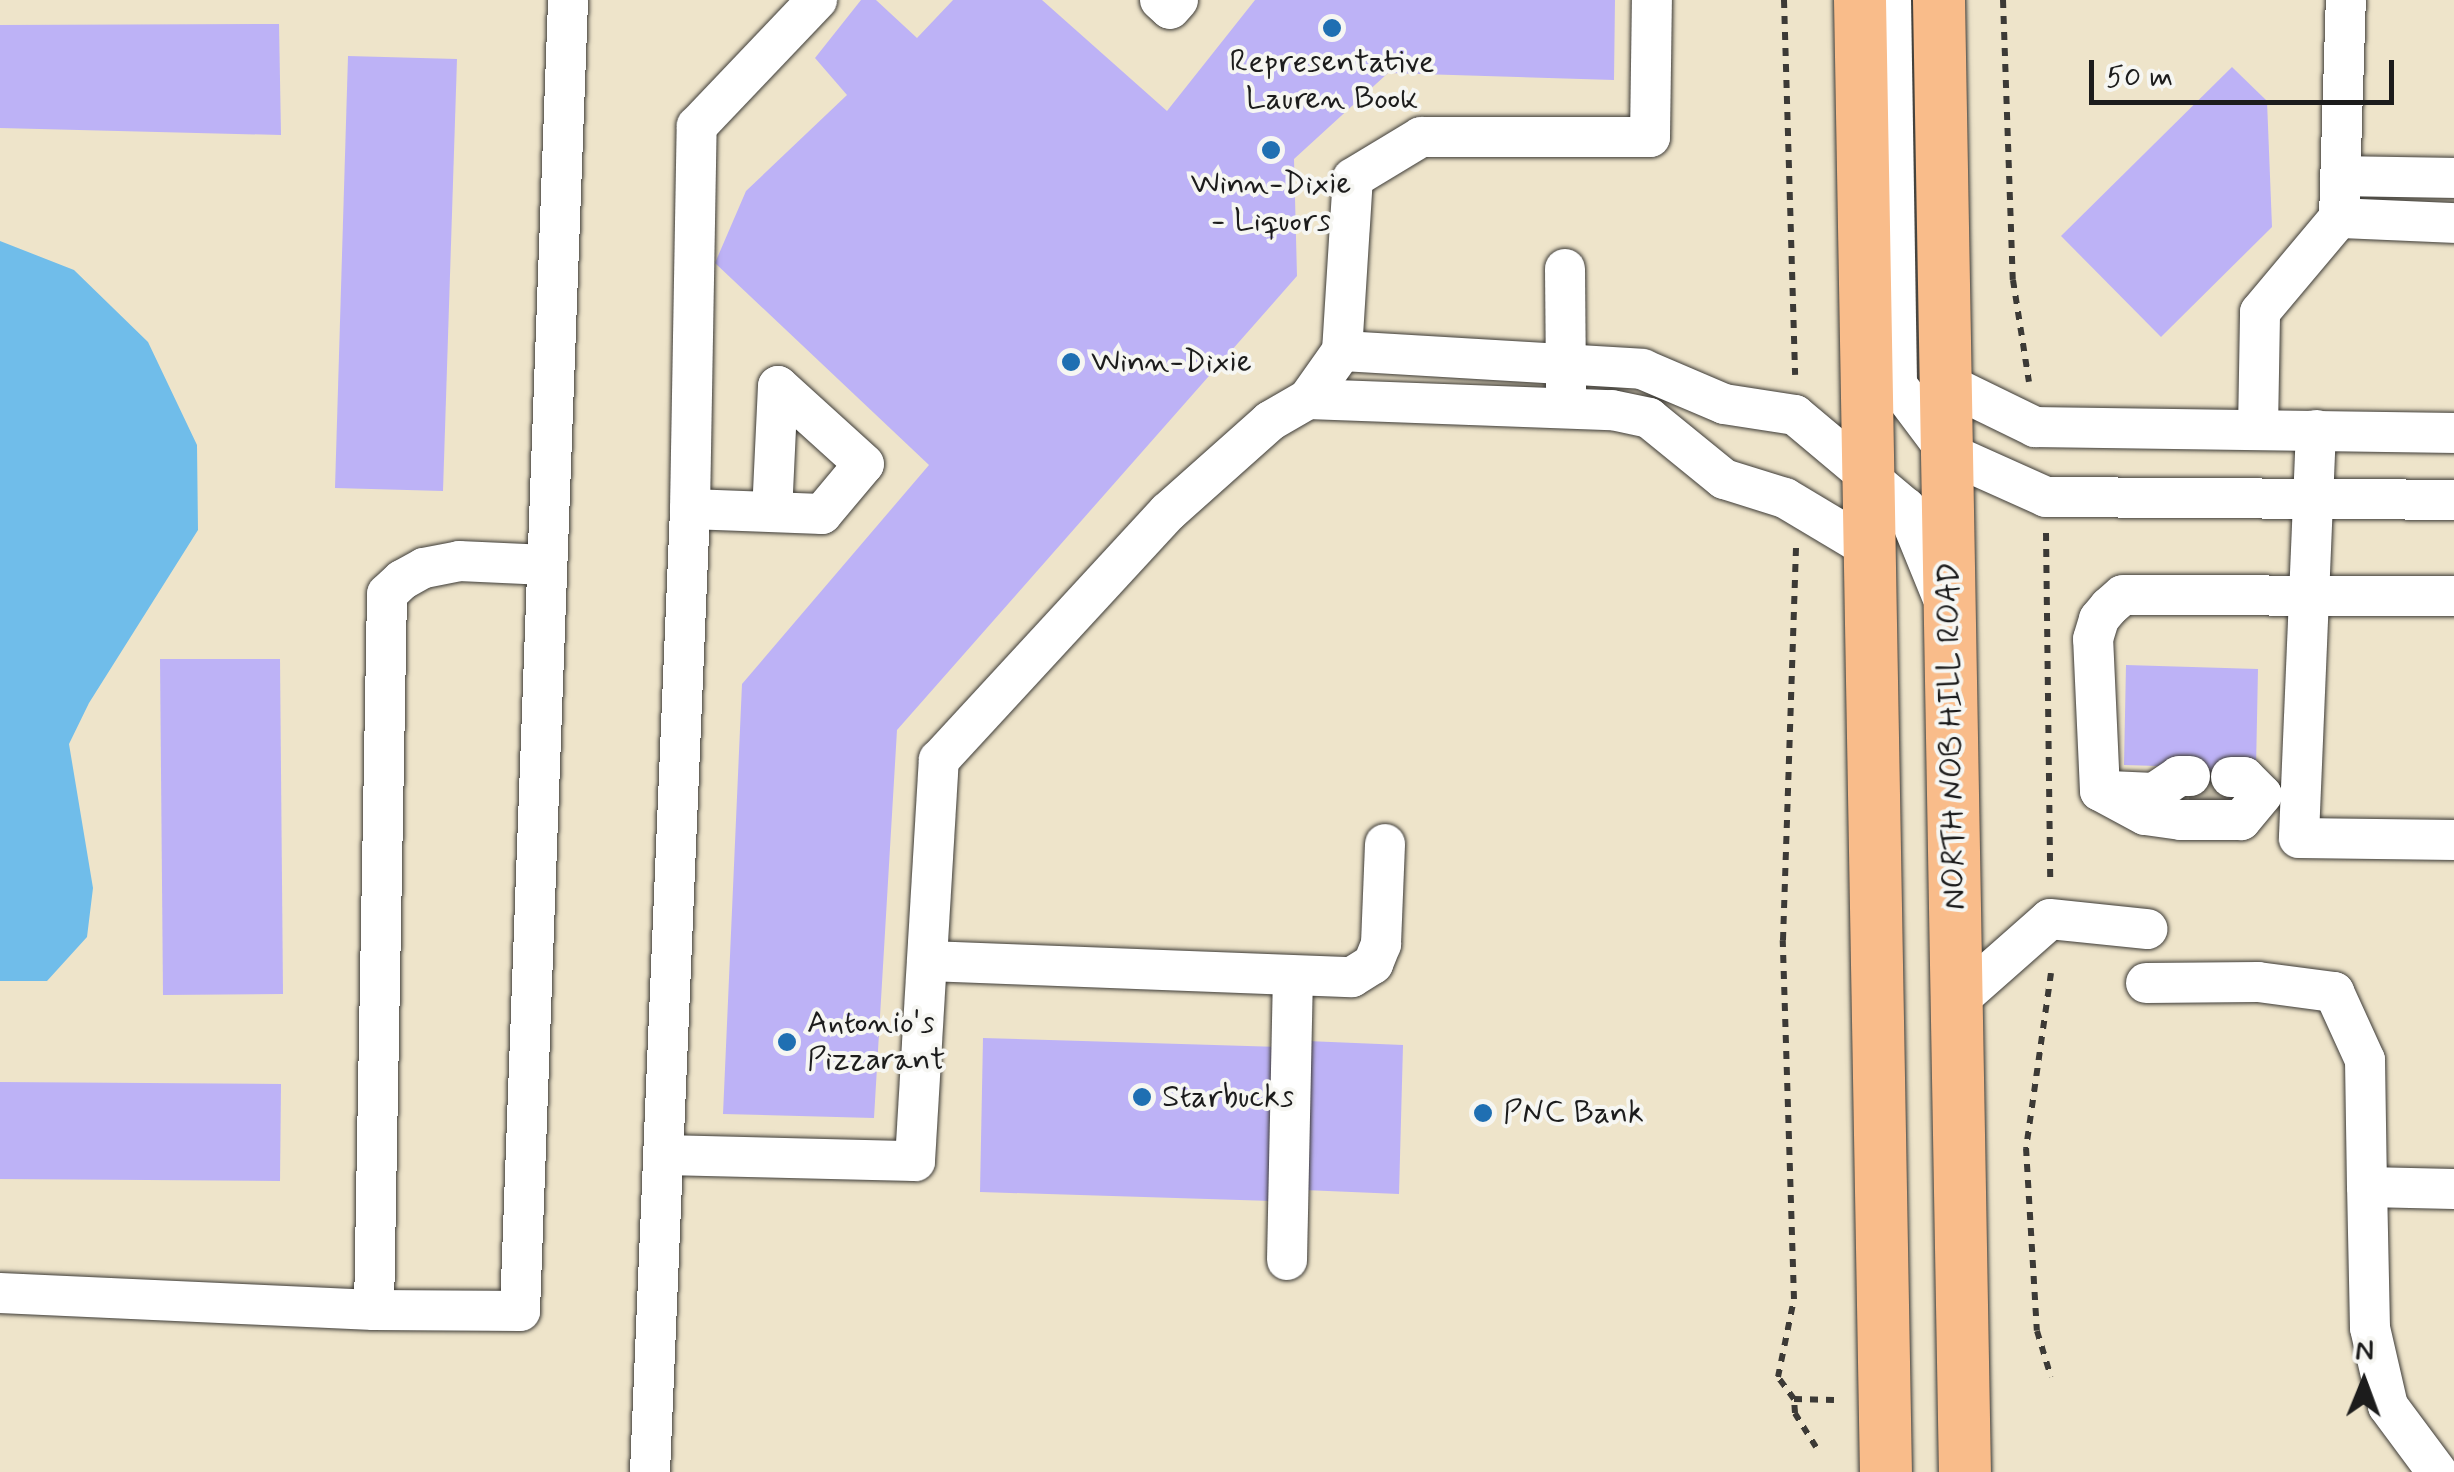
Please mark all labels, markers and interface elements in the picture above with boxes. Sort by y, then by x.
marker: Representative Lauren Book [1321,17,1343,39]
scale bar [2094,40,2399,102]
place label: Representative Lauren Book [1230,44,1434,119]
text: 50 m [2106,58,2173,97]
marker: Winn-Dixie - Liquors [1260,139,1282,161]
place label: Winn-Dixie - Liquors [1191,166,1351,241]
place label: Winn-Dixie [1091,343,1252,381]
marker: Winn-Dixie [1060,351,1082,373]
street label: NORTH NOB HILL ROAD [1930,564,1974,908]
place label: Antonio's Pizzarant [807,1005,945,1080]
marker: Antonio's Pizzarant [776,1031,798,1053]
place label: Starbucks [1162,1078,1294,1116]
marker: Starbucks [1131,1086,1153,1108]
place label: PNC Bank [1503,1094,1644,1132]
marker: PNC Bank [1472,1102,1494,1124]
north arrow [2314,1332,2414,1432]
text: N [2355,1333,2374,1370]

